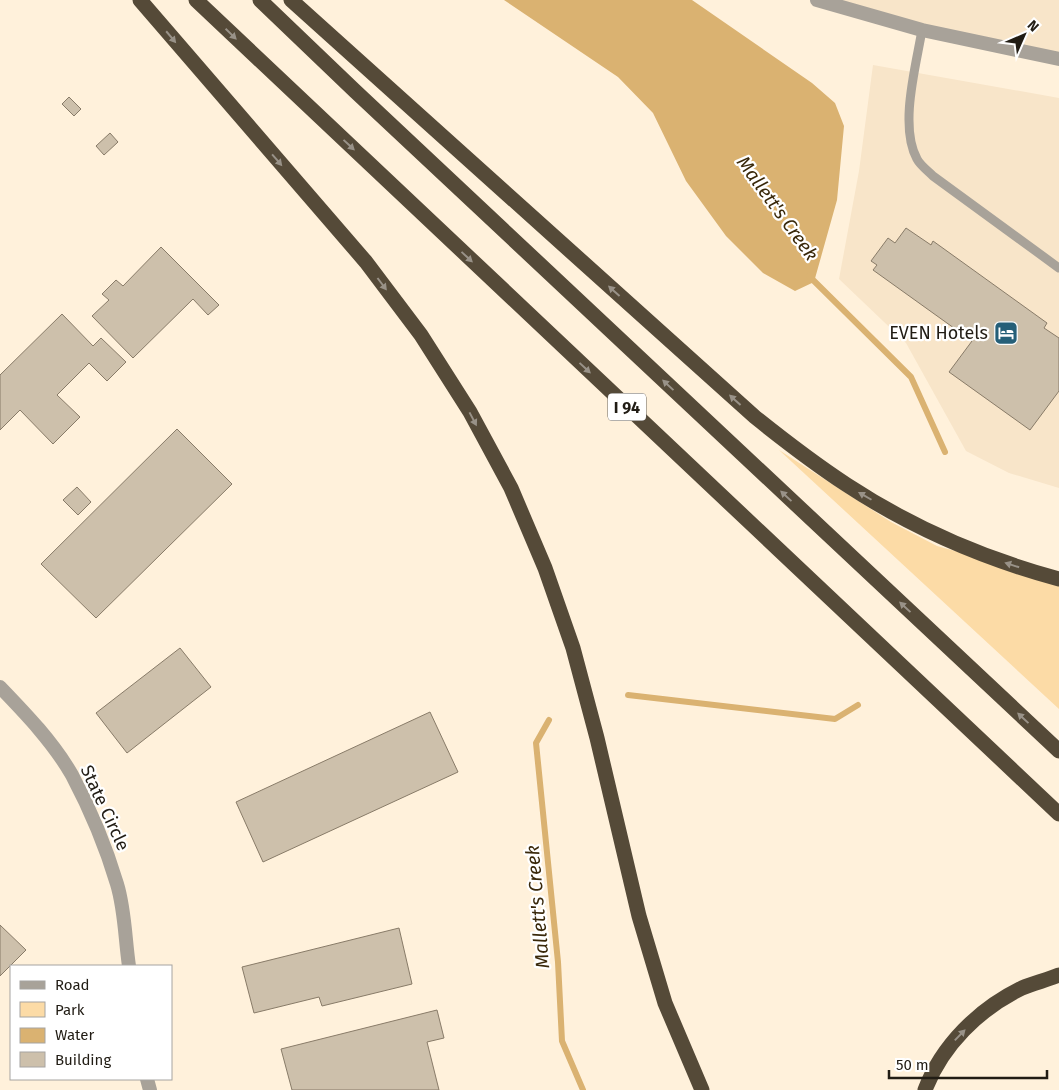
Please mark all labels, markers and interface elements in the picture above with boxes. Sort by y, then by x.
north arrow [999,10,1049,60]
text: N [1024,17,1042,35]
one-way arrow [225,28,237,40]
one-way arrow [166,31,177,44]
one-way arrow [343,139,355,151]
water label: Mallett's Creek [732,151,823,265]
one-way arrow [272,154,283,167]
one-way arrow [461,251,473,263]
one-way arrow [377,277,388,290]
one-way arrow [608,285,620,297]
hotel icon: EVEN Hotels [993,320,1019,346]
place label: EVEN Hotels [889,322,988,344]
one-way arrow [579,362,591,374]
one-way arrow [662,379,674,391]
road number: I 94 [608,394,646,421]
one-way arrow [729,394,742,405]
one-way arrow [469,412,478,425]
one-way arrow [781,490,793,502]
one-way arrow [858,492,873,500]
one-way arrow [1005,560,1020,568]
one-way arrow [899,601,911,613]
one-way arrow [1018,712,1030,724]
street label: State Circle [76,762,134,854]
water label: Mallett's Creek [521,844,554,970]
legend [10,965,172,1080]
text: Road [55,976,90,994]
text: Park [55,1001,85,1019]
text: Water [55,1026,94,1044]
one-way arrow [954,1029,966,1041]
scale bar [889,1048,1046,1080]
text: Building [55,1051,111,1069]
text: 50 m [896,1056,929,1074]

